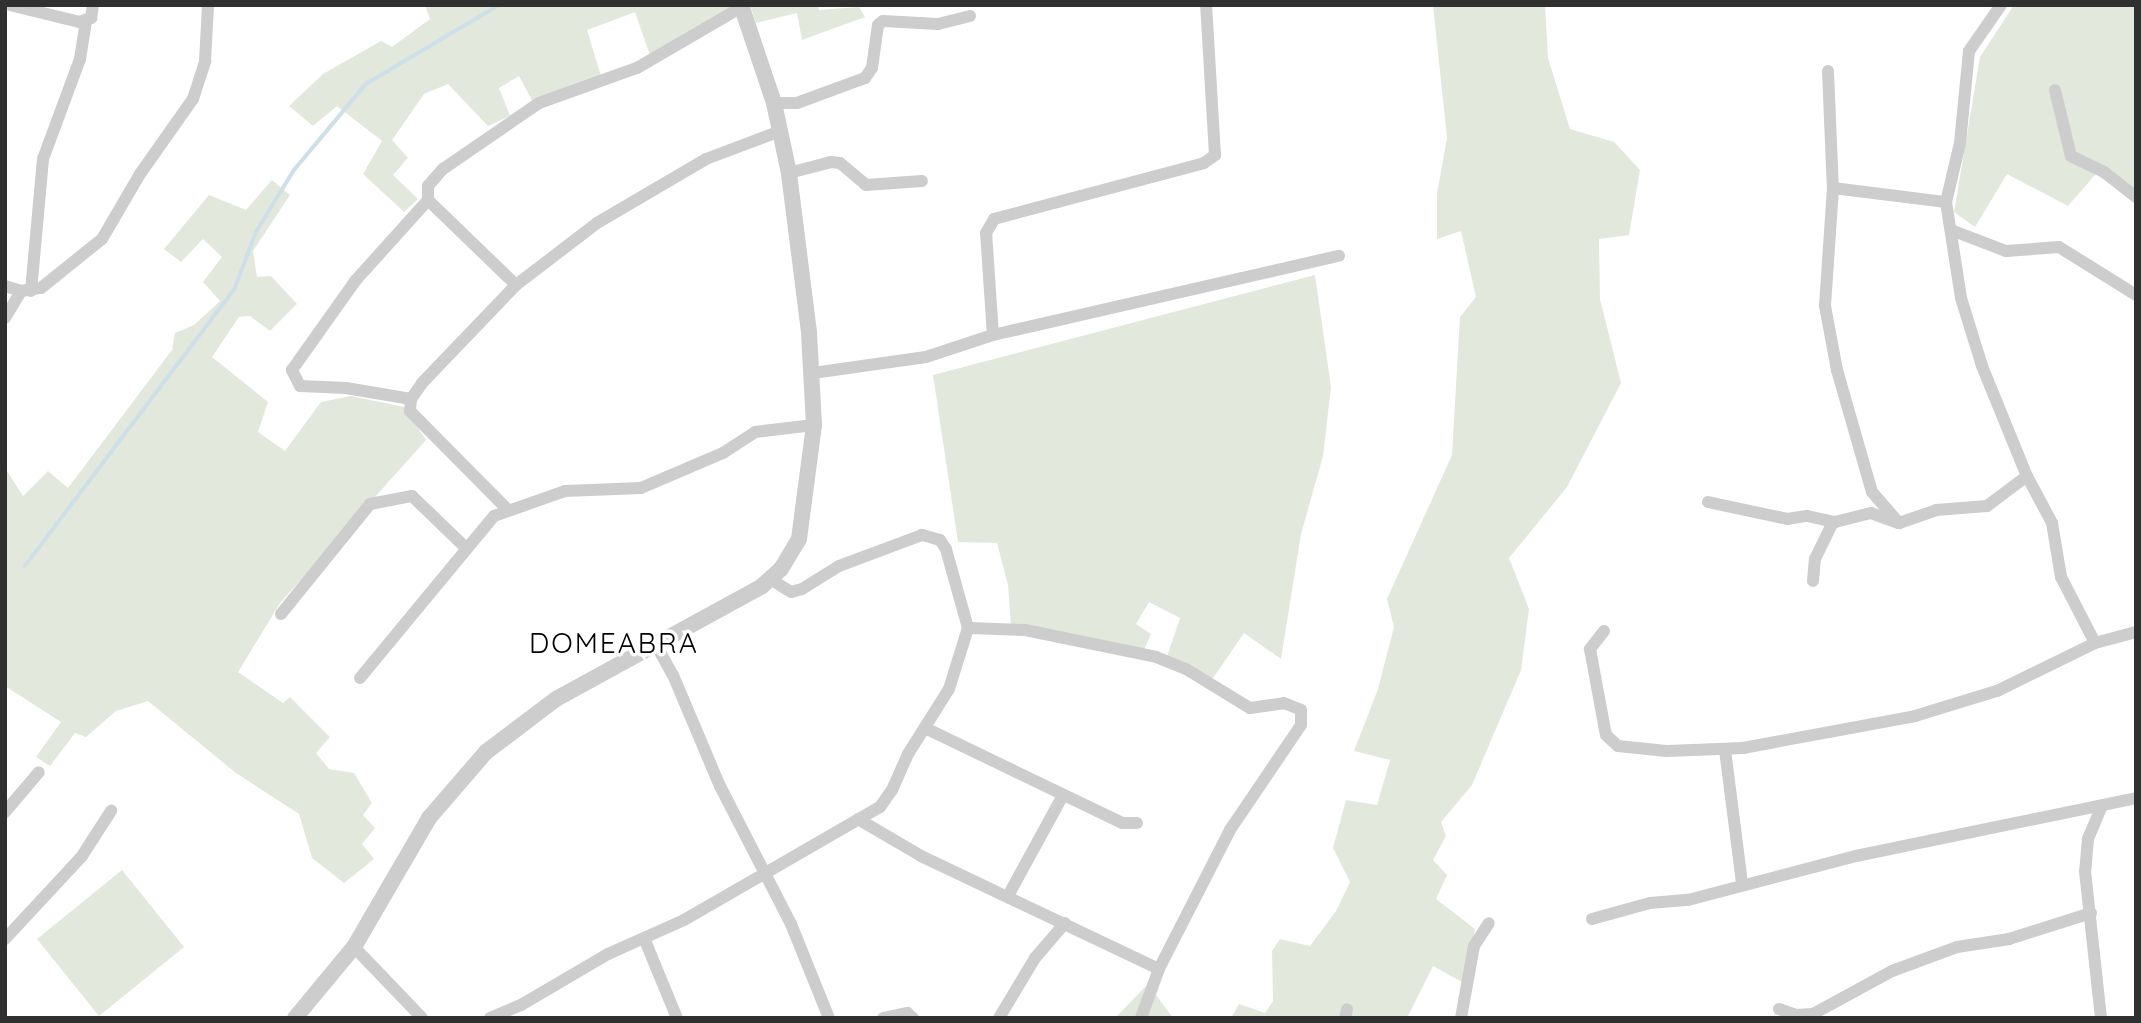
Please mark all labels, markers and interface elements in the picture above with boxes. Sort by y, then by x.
district label: DOMEABRA [530,626,698,660]

